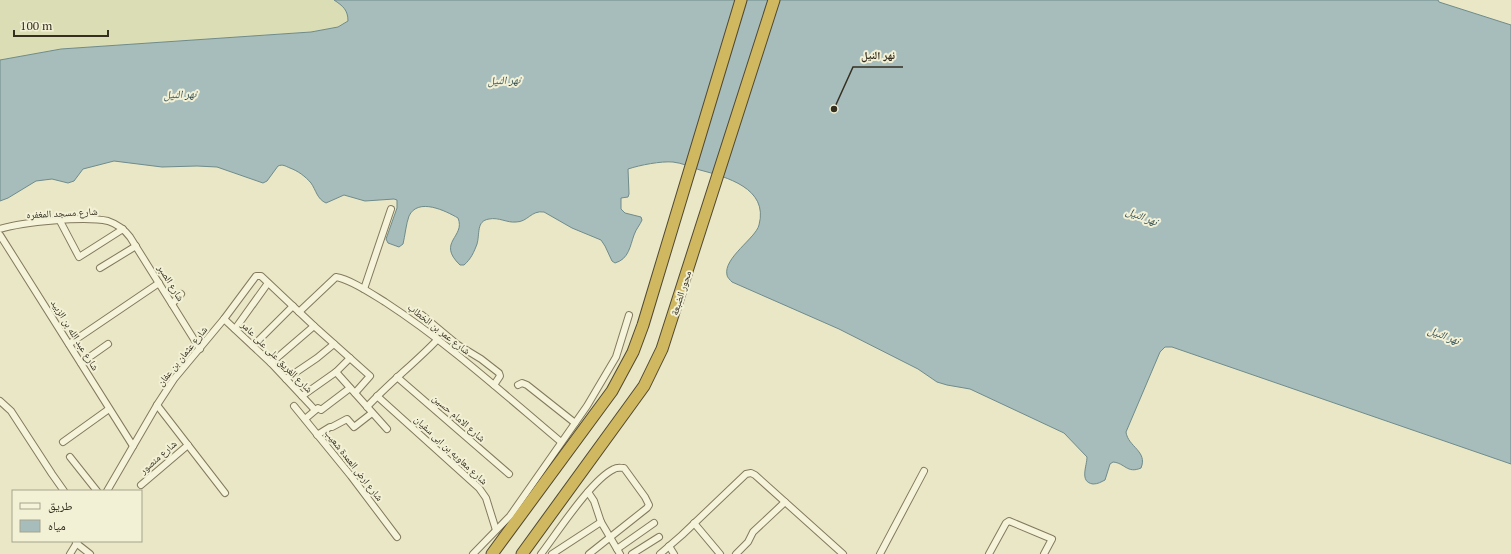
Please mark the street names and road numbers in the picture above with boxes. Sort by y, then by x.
street label: شارع مسجد المغفره [26,205,98,221]
street label: شارع الصبر [154,261,188,304]
street label: محور الضبعة [668,269,694,317]
street label: شارع عبد الله بن الزبيد [48,297,102,373]
street label: شارع عمر بن الخطاب [405,301,473,358]
street label: شارع الغريق على على عامر [238,318,316,396]
street label: شارع عثمان بن عفان [154,323,210,389]
street label: شارع الامام حسين [429,391,488,446]
street label: شارع معاويه بن ابى سفيان [412,413,491,488]
street label: شارع ارض العمدة شعيب [322,426,386,504]
street label: شارع منصور [136,437,180,477]

